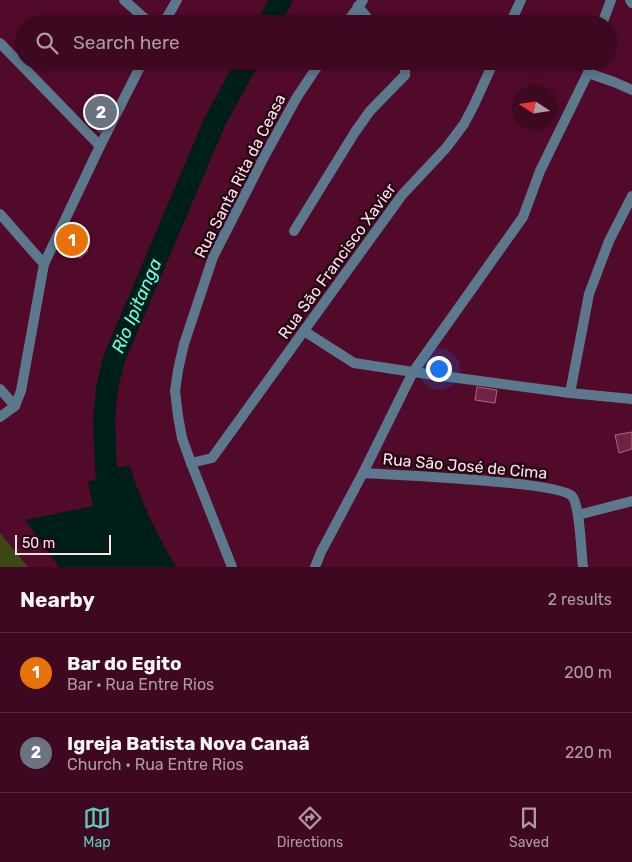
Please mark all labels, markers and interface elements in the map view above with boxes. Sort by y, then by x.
search box [15,15,617,70]
icon: search [33,29,61,57]
text: Search here [73,31,180,54]
north arrow [512,85,557,130]
street label: Rua Santa Rita da Ceasa [190,91,290,261]
pin: 2 [85,93,117,131]
street label: Rua São Francisco Xavier [274,179,400,343]
pin: 1 [56,221,88,259]
water label: Rio Ipitanga [107,255,167,356]
your location [426,356,452,382]
street label: Rua São José de Cima [382,449,548,483]
scale bar [15,532,111,555]
text: 50 m [22,535,55,552]
text: Nearby [20,587,95,612]
text: 2 results [548,590,612,609]
text: Bar do Egito [67,652,182,675]
text: 1 [32,663,40,682]
text: 200 m [564,663,612,682]
text: Bar · Rua Entre Rios [67,675,214,694]
text: Igreja Batista Nova Canaã [67,732,310,755]
text: 2 [31,743,41,762]
text: 220 m [565,743,612,762]
text: Church · Rua Entre Rios [67,755,244,774]
tab: Map [83,804,111,851]
tab: Directions [277,804,343,851]
tab: Saved [509,804,549,851]

